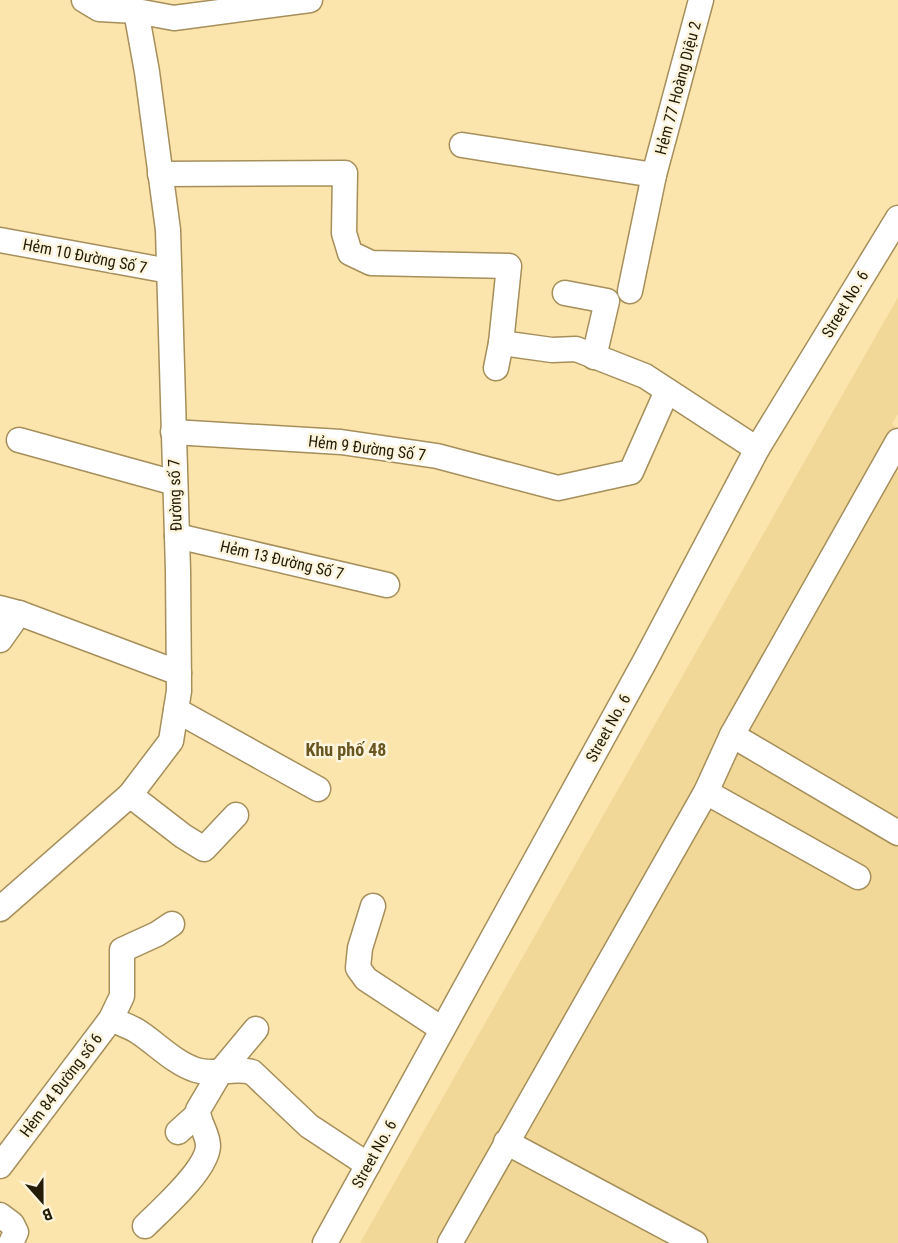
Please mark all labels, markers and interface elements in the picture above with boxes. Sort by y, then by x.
street label: Hẻm 77 Hoàng Diệu 2 [651,19,705,157]
street label: Hẻm 10 Đường Số 7 [21,235,149,277]
street label: Street No. 6 [818,267,872,341]
street label: Hẻm 9 Đường Số 7 [307,431,427,465]
street label: Đường số 7 [164,458,186,532]
street label: Hẻm 13 Đường Số 7 [218,537,346,583]
street label: Street No. 6 [582,691,635,765]
district label: Khu phố 48 [306,739,386,760]
street label: Hẻm 84 Đường số 6 [16,1029,106,1141]
street label: Street No. 6 [348,1117,401,1191]
north arrow [12,1171,72,1231]
text: B [40,1204,55,1225]

